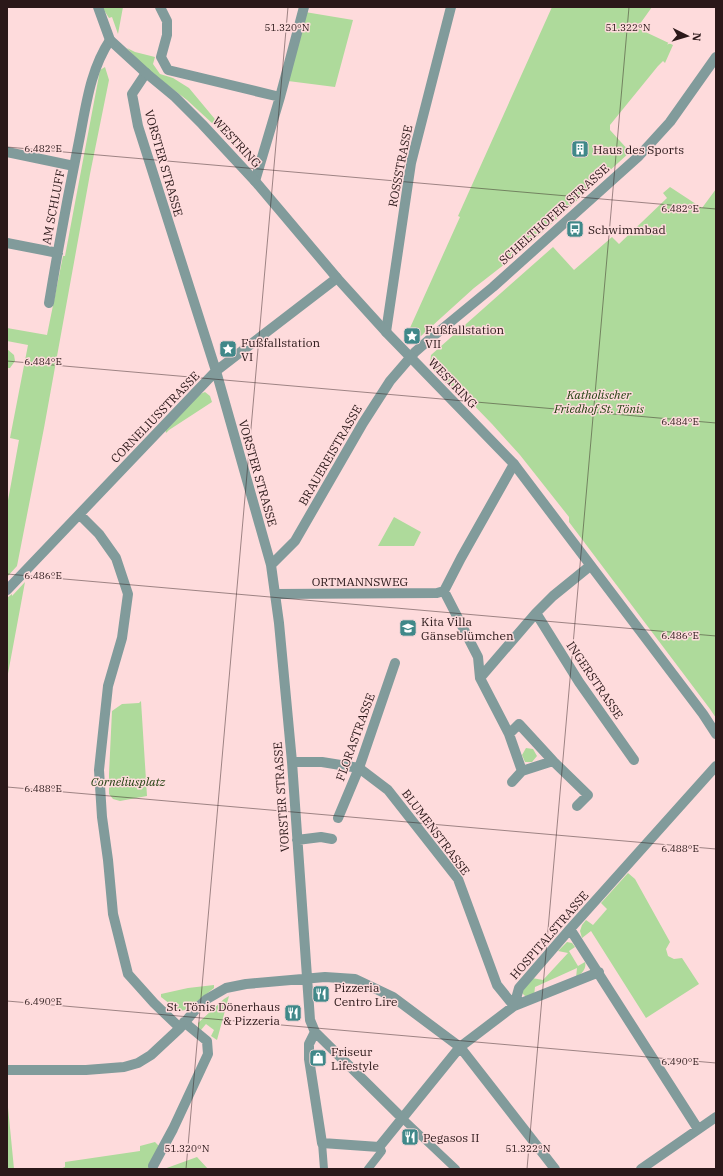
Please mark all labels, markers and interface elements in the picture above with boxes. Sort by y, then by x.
north arrow [667,16,707,56]
text: 51.320°N [264,21,310,34]
text: 51.322°N [605,21,651,34]
text: N [690,32,704,42]
street label: VORSTER STRASSE [142,108,186,218]
street label: WESTRING [210,113,265,171]
street label: ROSSSTRASSE [385,124,415,208]
building icon: Haus des Sports [570,139,590,159]
text: 6.482°E [24,142,62,155]
place label: Haus des Sports [593,142,684,157]
street label: SCHELTHOFER STRASSE [496,161,612,267]
street label: AM SCHLUFF [38,168,68,246]
text: 6.482°E [661,202,699,215]
bus stop icon: Schwimmbad [565,219,585,239]
place label: Schwimmbad [588,222,666,237]
place label: Fußfallstation VII [425,322,504,351]
place icon: Fußfallstation VII [402,326,422,346]
place label: Fußfallstation VI [241,335,320,364]
place icon: Fußfallstation VI [218,339,238,359]
text: 6.484°E [24,355,62,368]
street label: WESTRING [425,355,481,412]
street label: CORNELIUSSTRASSE [107,368,203,466]
park label: Katholischer Friedhof St. Tönis [553,387,645,416]
street label: BRAUEREISTRASSE [295,402,365,508]
text: 6.484°E [661,415,699,428]
street label: VORSTER STRASSE [236,418,280,528]
text: 6.486°E [24,569,62,582]
street label: ORTMANNSWEG [312,574,409,589]
place label: Kita Villa Gänseblümchen [421,614,514,643]
school or university icon: Kita Villa Gänseblümchen [398,618,418,638]
text: 6.486°E [661,629,699,642]
street label: INGERSTRASSE [563,638,627,722]
street label: FLORASTRASSE [332,691,378,783]
street label: VORSTER STRASSE [270,741,292,853]
park label: Corneliusplatz [91,774,166,789]
text: 6.488°E [24,782,62,795]
street label: BLUMENSTRASSE [399,786,473,878]
text: 6.488°E [661,842,699,855]
street label: HOSPITALSTRASSE [507,888,591,982]
place label: Pizzeria Centro Lire [334,980,398,1009]
restaurant icon: Pizzeria Centro Lire [311,984,331,1004]
text: 6.490°E [24,995,62,1008]
place label: St. Tönis Dönerhaus & Pizzeria [167,999,280,1028]
restaurant icon: St. Tönis Dönerhaus & Pizzeria [283,1003,303,1023]
place label: Friseur Lifestyle [331,1044,379,1073]
shop icon: Friseur Lifestyle [308,1048,328,1068]
text: 6.490°E [661,1055,699,1068]
restaurant icon: Pegasos II [400,1127,420,1147]
place label: Pegasos II [423,1130,479,1145]
text: 51.320°N [164,1142,210,1155]
text: 51.322°N [505,1142,551,1155]

